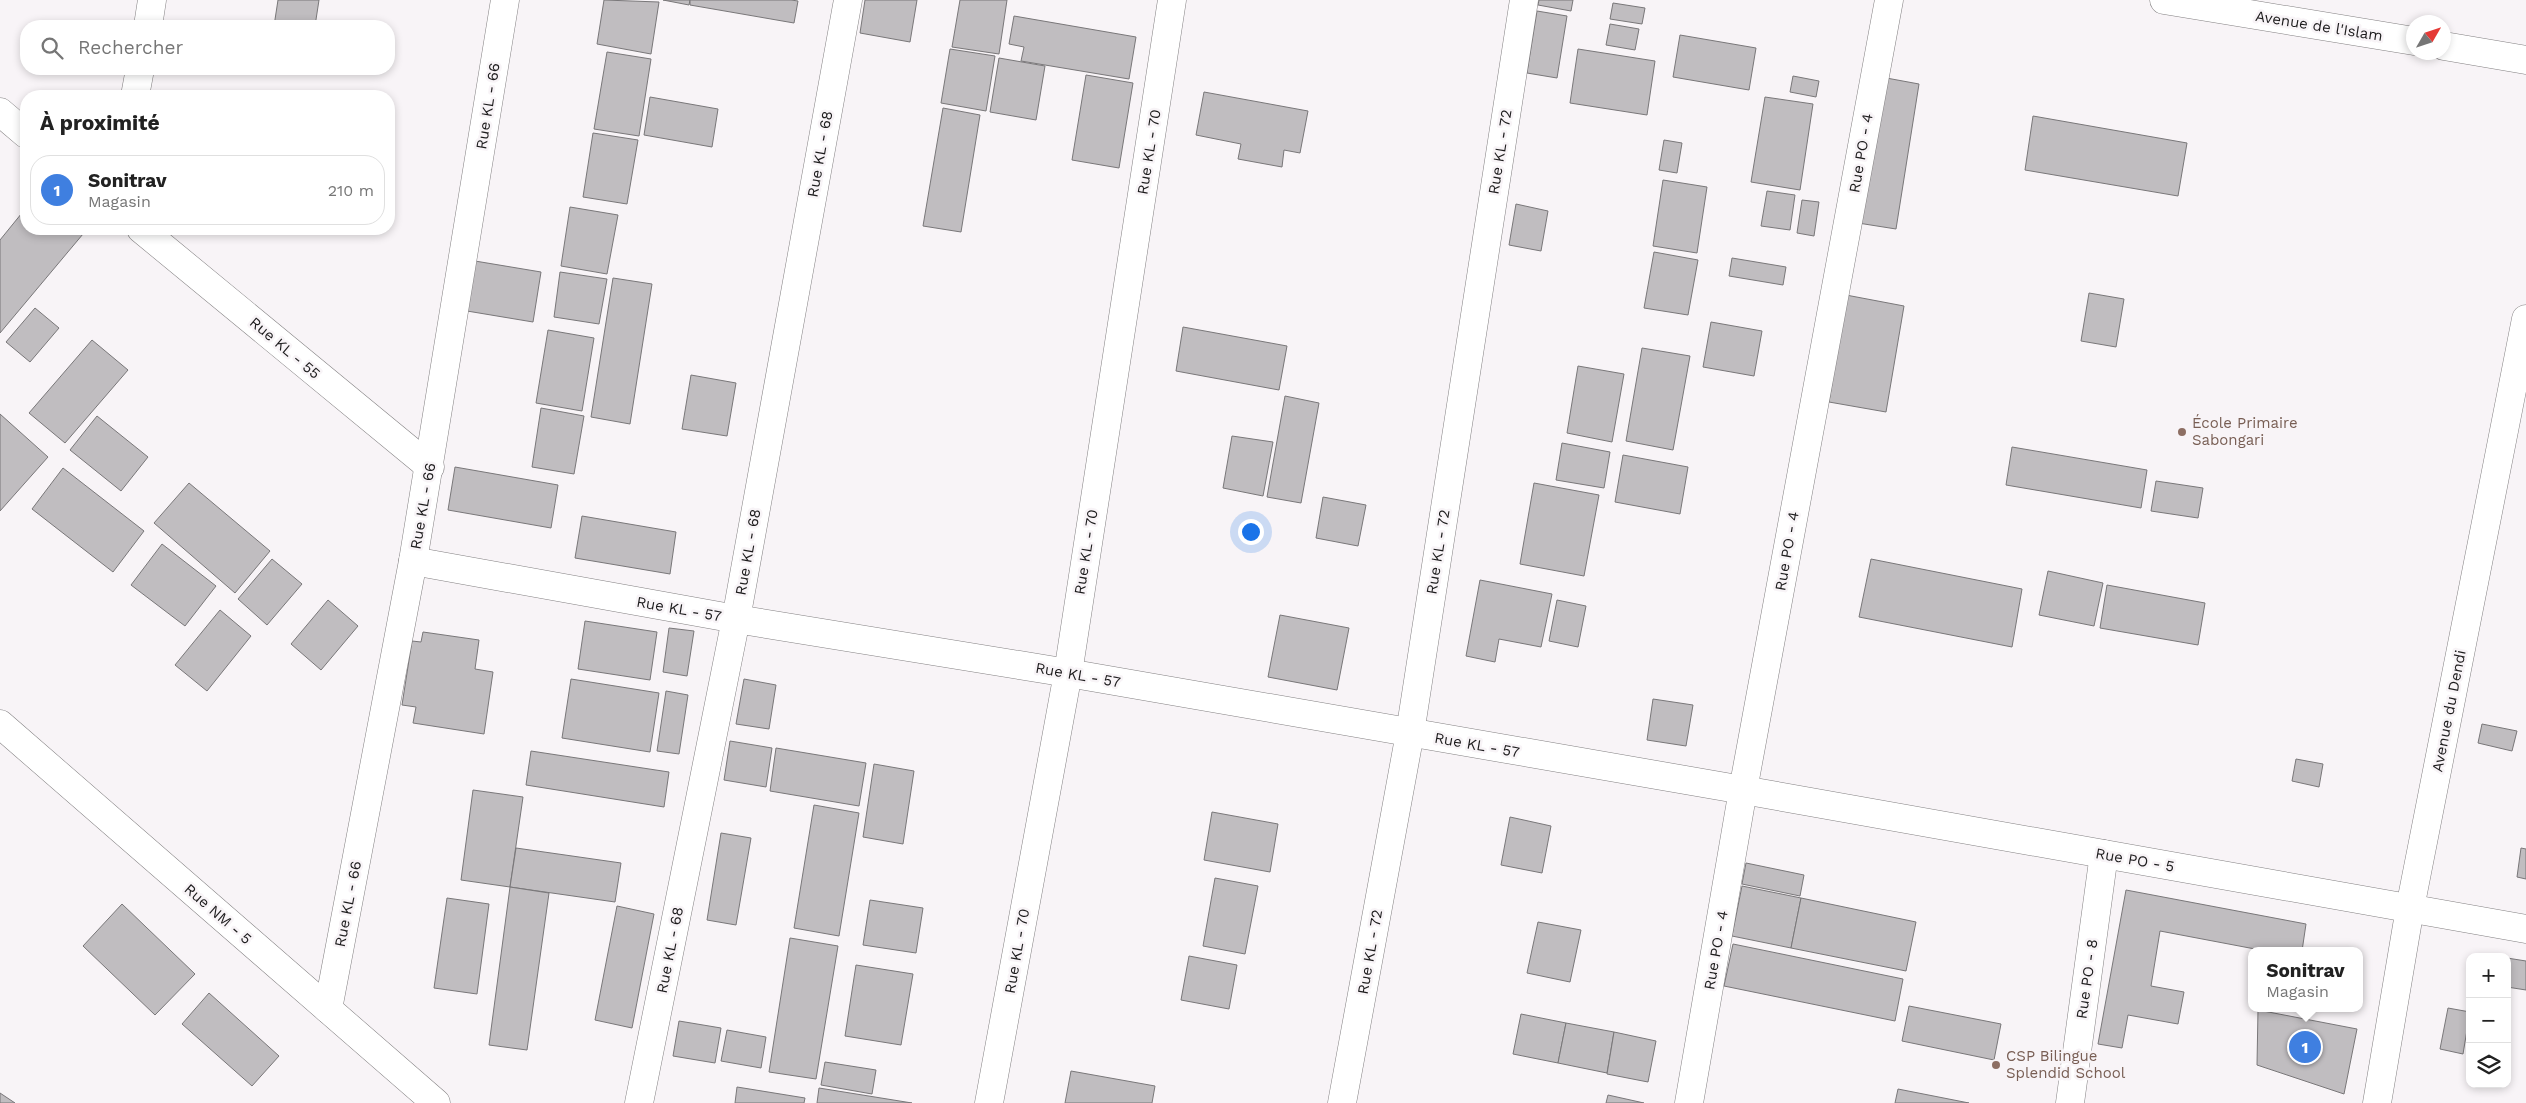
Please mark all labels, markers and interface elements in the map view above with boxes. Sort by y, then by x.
street label: Avenue de l'Islam [2254,7,2384,45]
north arrow [2406,15,2451,60]
search box [20,20,395,75]
icon: search [38,34,66,62]
text: Rechercher [78,36,183,59]
street label: Rue KL - 66 [472,61,504,151]
street label: Rue KL - 70 [1133,108,1165,196]
street label: Rue KL - 72 [1484,108,1516,196]
street label: Rue KL - 68 [804,109,836,199]
text: À proximité [40,110,160,135]
street label: Rue PO - 4 [1845,112,1877,194]
text: Sonitrav [88,169,167,192]
text: 1 [54,181,60,200]
text: 210 m [328,181,374,200]
text: Magasin [88,192,151,211]
street label: Rue KL - 55 [246,313,324,383]
place label: École Primaire Sabongari [2192,414,2298,449]
marker: École Primaire Sabongari [2176,426,2188,438]
street label: Rue KL - 66 [407,461,439,551]
street label: Rue KL - 68 [732,507,764,597]
street label: Rue KL - 70 [1070,508,1102,596]
street label: Rue KL - 72 [1422,508,1454,596]
street label: Rue PO - 4 [1771,510,1803,592]
your location [1238,519,1264,545]
street label: Rue KL - 57 [635,593,723,625]
street label: Avenue du Dendi [2428,648,2470,774]
street label: Rue KL - 57 [1034,659,1122,691]
street label: Rue KL - 57 [1433,729,1521,761]
street label: Rue PO - 5 [2094,844,2176,876]
street label: Rue KL - 66 [331,859,365,949]
street label: Rue NM - 5 [181,880,255,948]
street label: Rue KL - 68 [653,905,687,995]
street label: Rue KL - 70 [1001,907,1033,995]
street label: Rue KL - 72 [1354,908,1386,996]
street label: Rue PO - 4 [1700,909,1732,991]
street label: Rue PO - 8 [2072,938,2102,1020]
popup [2248,947,2363,1012]
map controls [2466,953,2511,1088]
button: + [2466,953,2511,998]
text: Sonitrav [2266,959,2345,982]
text: Magasin [2266,982,2329,1001]
button: − [2466,998,2511,1043]
pin: 1 [2289,1028,2321,1066]
button: layers [2466,1043,2511,1088]
place label: CSP Bilingue Splendid School [2006,1047,2126,1082]
marker: CSP Bilingue Splendid School [1990,1059,2002,1071]

